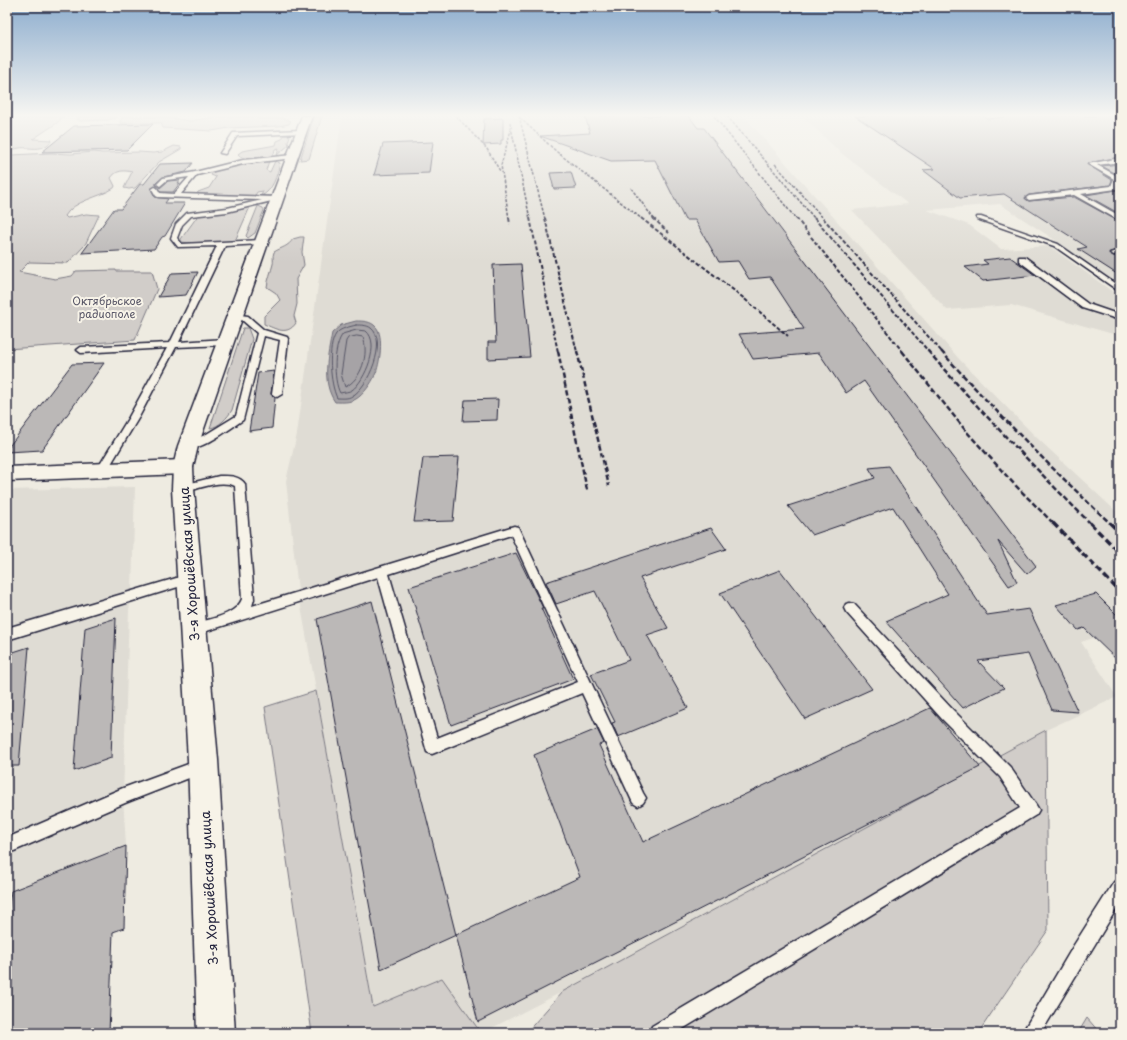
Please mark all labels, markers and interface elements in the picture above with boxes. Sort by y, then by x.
park label: Октябрьское радиополе [72,292,142,322]
street label: 3-я Хорошёвская улица [174,485,203,642]
street label: 3-я Хорошёвская улица [195,809,222,966]

